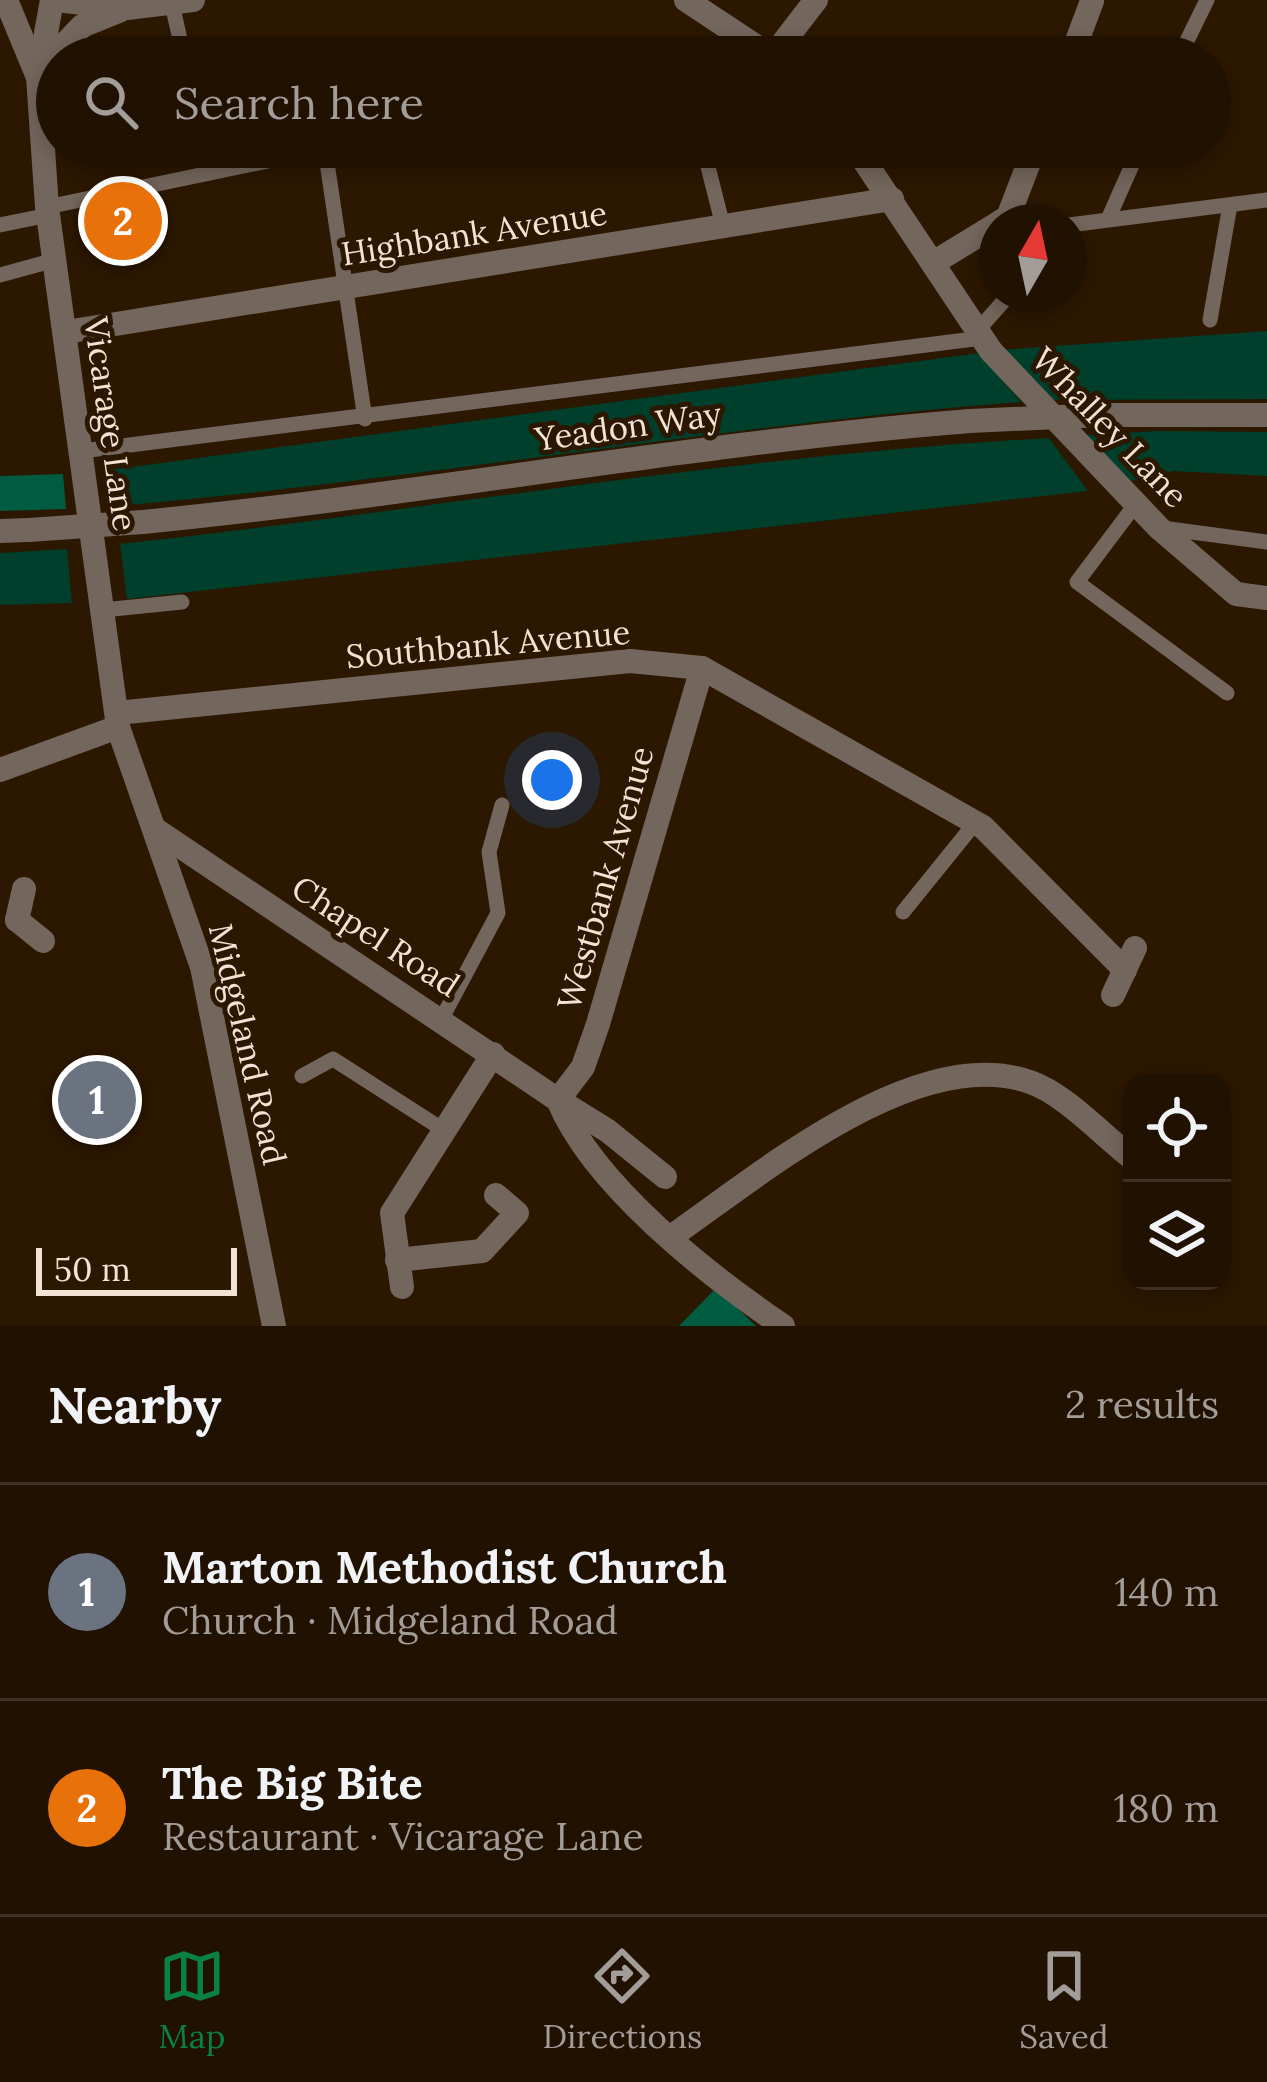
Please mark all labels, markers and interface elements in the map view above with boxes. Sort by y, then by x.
search box [36,36,1231,168]
icon: search [78,69,144,135]
text: Search here [174,74,424,131]
pin: 2 [84,176,162,266]
street label: Highbank Avenue [338,191,610,275]
north arrow [979,204,1087,312]
street label: Vicarage Lane [75,313,147,534]
street label: Whalley Lane [1023,338,1197,516]
street label: Yeadon Way [531,392,724,460]
street label: Southbank Avenue [344,611,632,677]
street label: Westbank Avenue [547,741,663,1015]
your location [522,750,582,810]
street label: Chapel Road [284,866,468,1006]
street label: Midgeland Road [200,919,296,1169]
pin: 1 [58,1055,136,1145]
map controls [1123,1074,1231,1290]
button: locate [1123,1074,1231,1182]
button: layers [1123,1182,1231,1290]
scale bar [36,1242,237,1295]
text: 50 m [54,1248,131,1290]
text: Nearby [48,1372,221,1437]
text: 2 results [1065,1379,1219,1429]
text: Marton Methodist Church [162,1538,727,1595]
text: 1 [79,1567,95,1617]
text: 140 m [1114,1567,1219,1617]
text: Church · Midgeland Road [162,1595,618,1645]
text: The Big Bite [162,1754,423,1811]
text: 2 [77,1783,97,1833]
text: 180 m [1114,1783,1219,1833]
text: Restaurant · Vicarage Lane [162,1811,644,1861]
tab: Map [158,1943,226,2057]
tab: Directions [543,1943,702,2057]
tab: Saved [1019,1943,1108,2057]

